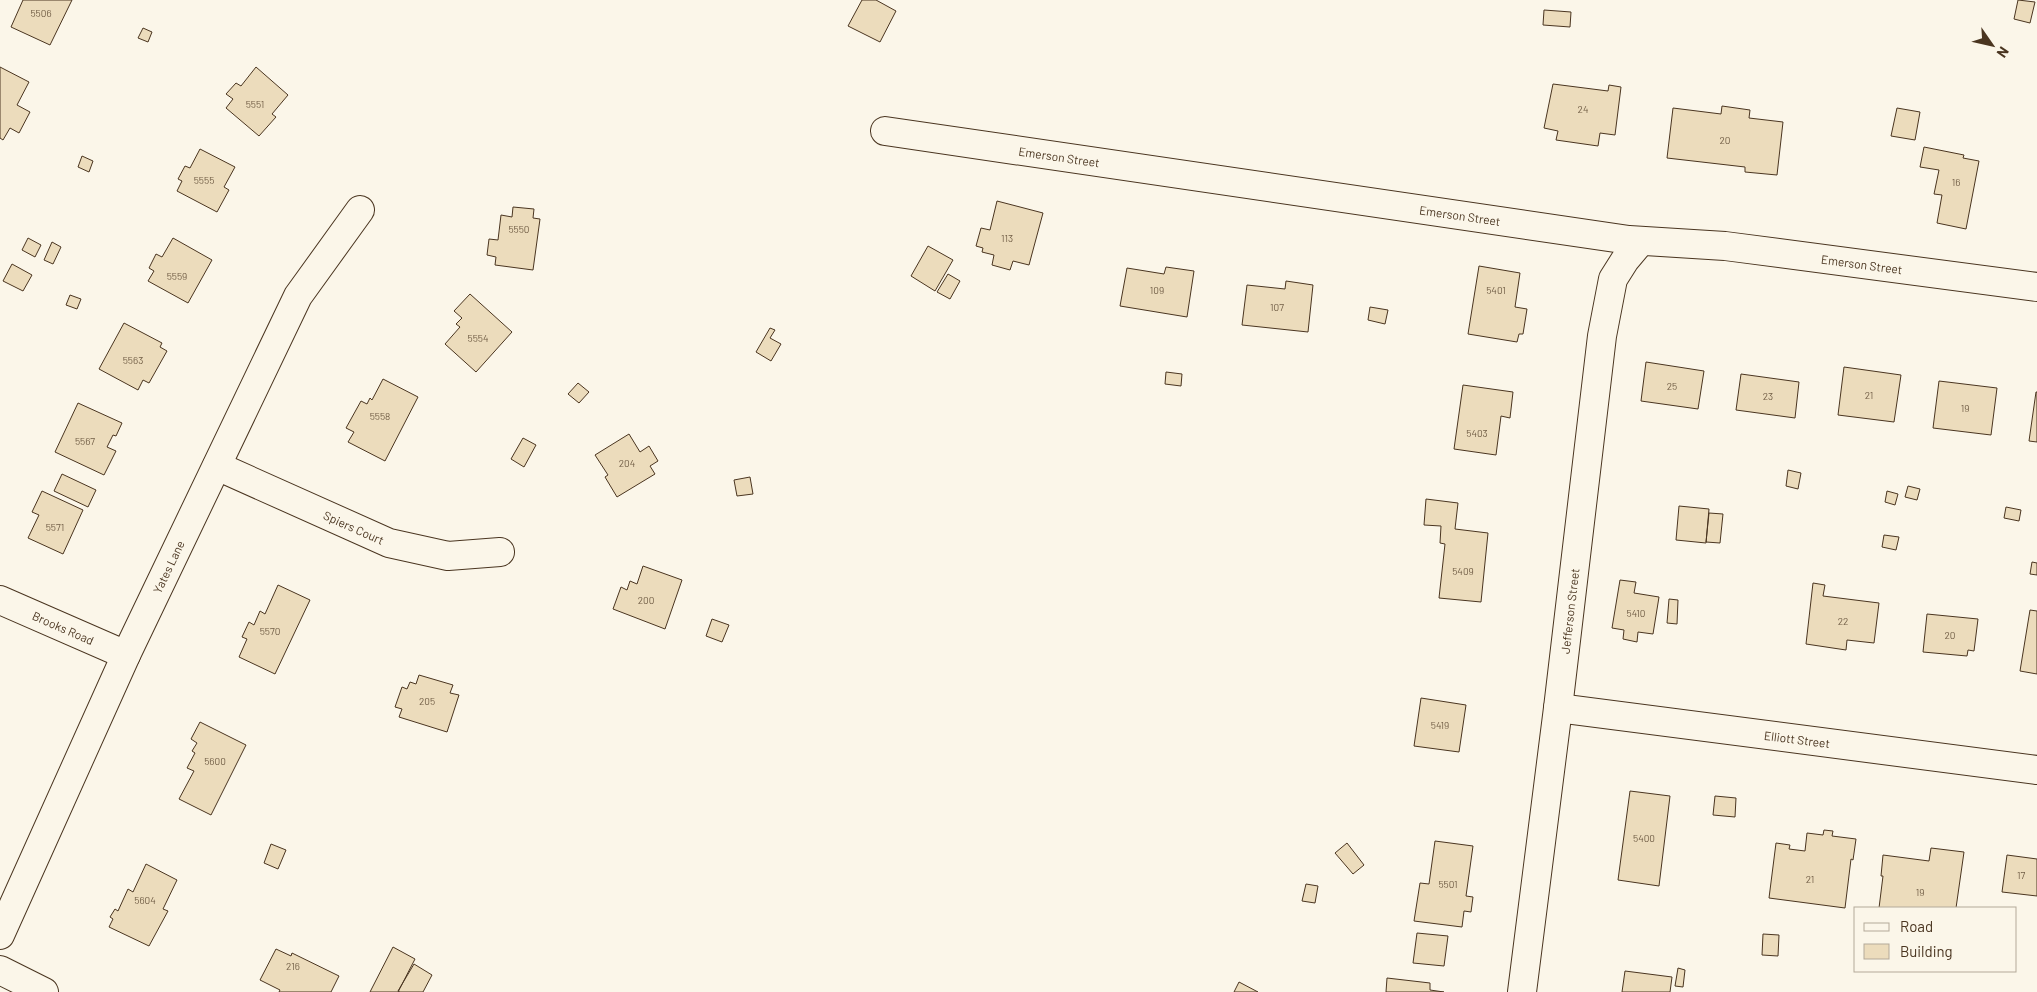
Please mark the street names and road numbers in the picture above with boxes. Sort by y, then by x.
street label: Emerson Street [1018,144,1101,169]
street label: Emerson Street [1418,202,1501,228]
street label: Emerson Street [1820,252,1903,276]
street label: Spiers Court [321,508,386,547]
street label: Yates Lane [150,538,187,595]
street label: Jefferson Street [1557,567,1581,654]
street label: Brooks Road [30,608,96,647]
street label: Elliott Street [1763,728,1831,750]

